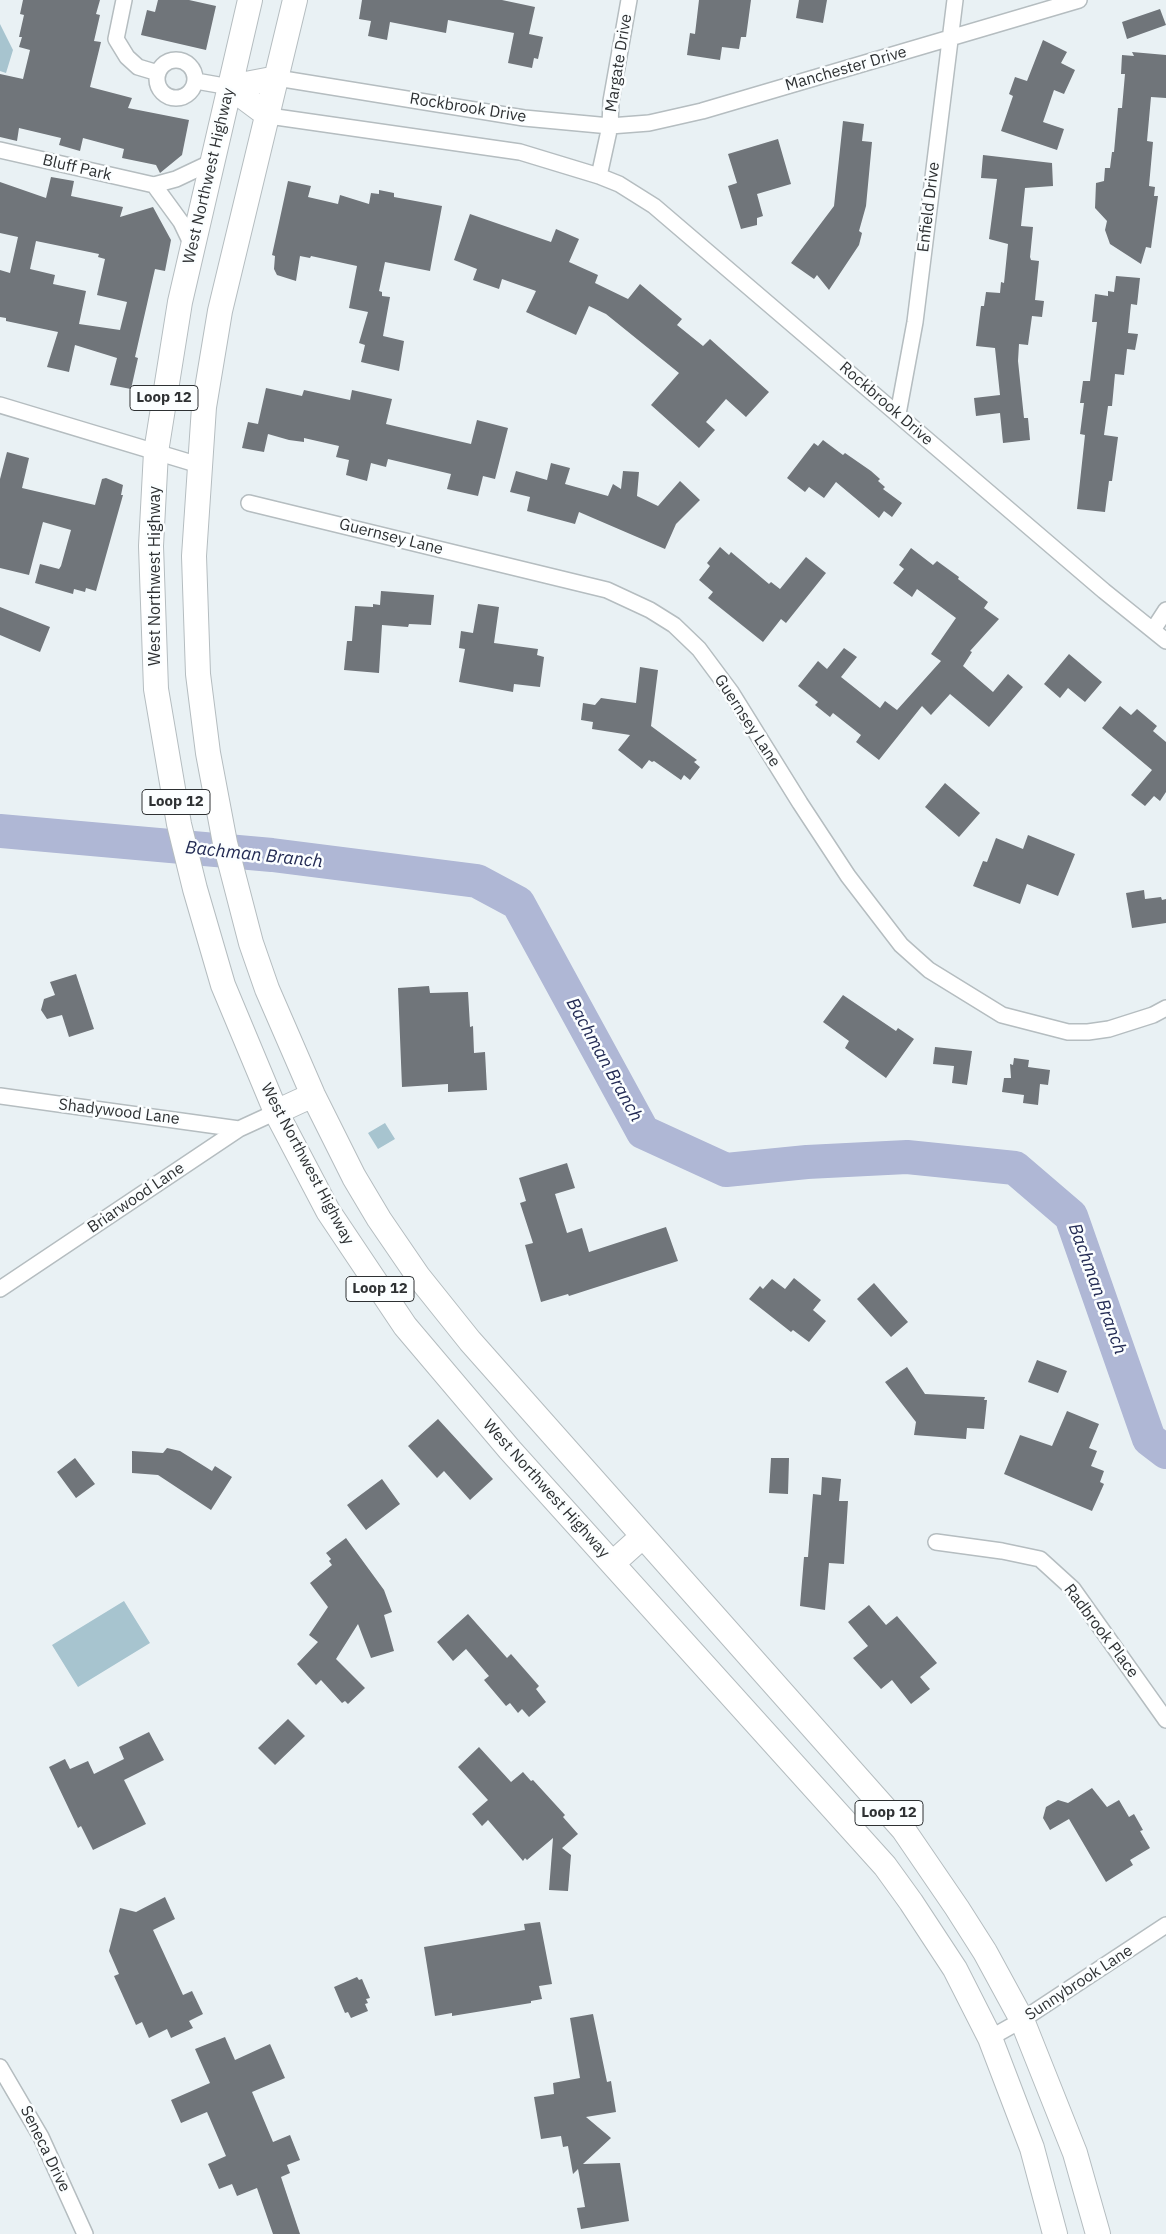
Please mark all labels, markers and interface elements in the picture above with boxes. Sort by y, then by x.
street label: Margate Drive [602,12,636,114]
street label: Manchester Drive [783,42,909,96]
street label: West Northwest Highway [179,86,239,266]
street label: Rockbrook Drive [408,89,528,127]
street label: Bluff Park [41,151,113,185]
street label: Enfield Drive [914,161,944,253]
street label: Rockbrook Drive [835,358,937,450]
road number: Loop 12 [130,386,198,410]
street label: West Northwest Highway [145,486,165,666]
street label: Guernsey Lane [337,515,445,559]
street label: Guernsey Lane [710,671,784,771]
road number: Loop 12 [142,790,210,814]
water label: Bachman Branch [184,837,324,873]
water label: Bachman Branch [561,994,647,1126]
street label: West Northwest Highway [256,1080,358,1248]
street label: Shadywood Lane [57,1095,181,1129]
street label: Briarwood Lane [84,1159,188,1237]
water label: Bachman Branch [1063,1220,1131,1358]
road number: Loop 12 [346,1276,414,1302]
street label: West Northwest Highway [479,1416,613,1562]
street label: Radbrook Place [1060,1580,1142,1682]
road number: Loop 12 [855,1800,923,1826]
street label: Sunnybrook Lane [1022,1941,1136,2025]
street label: Seneca Drive [16,2103,74,2195]

